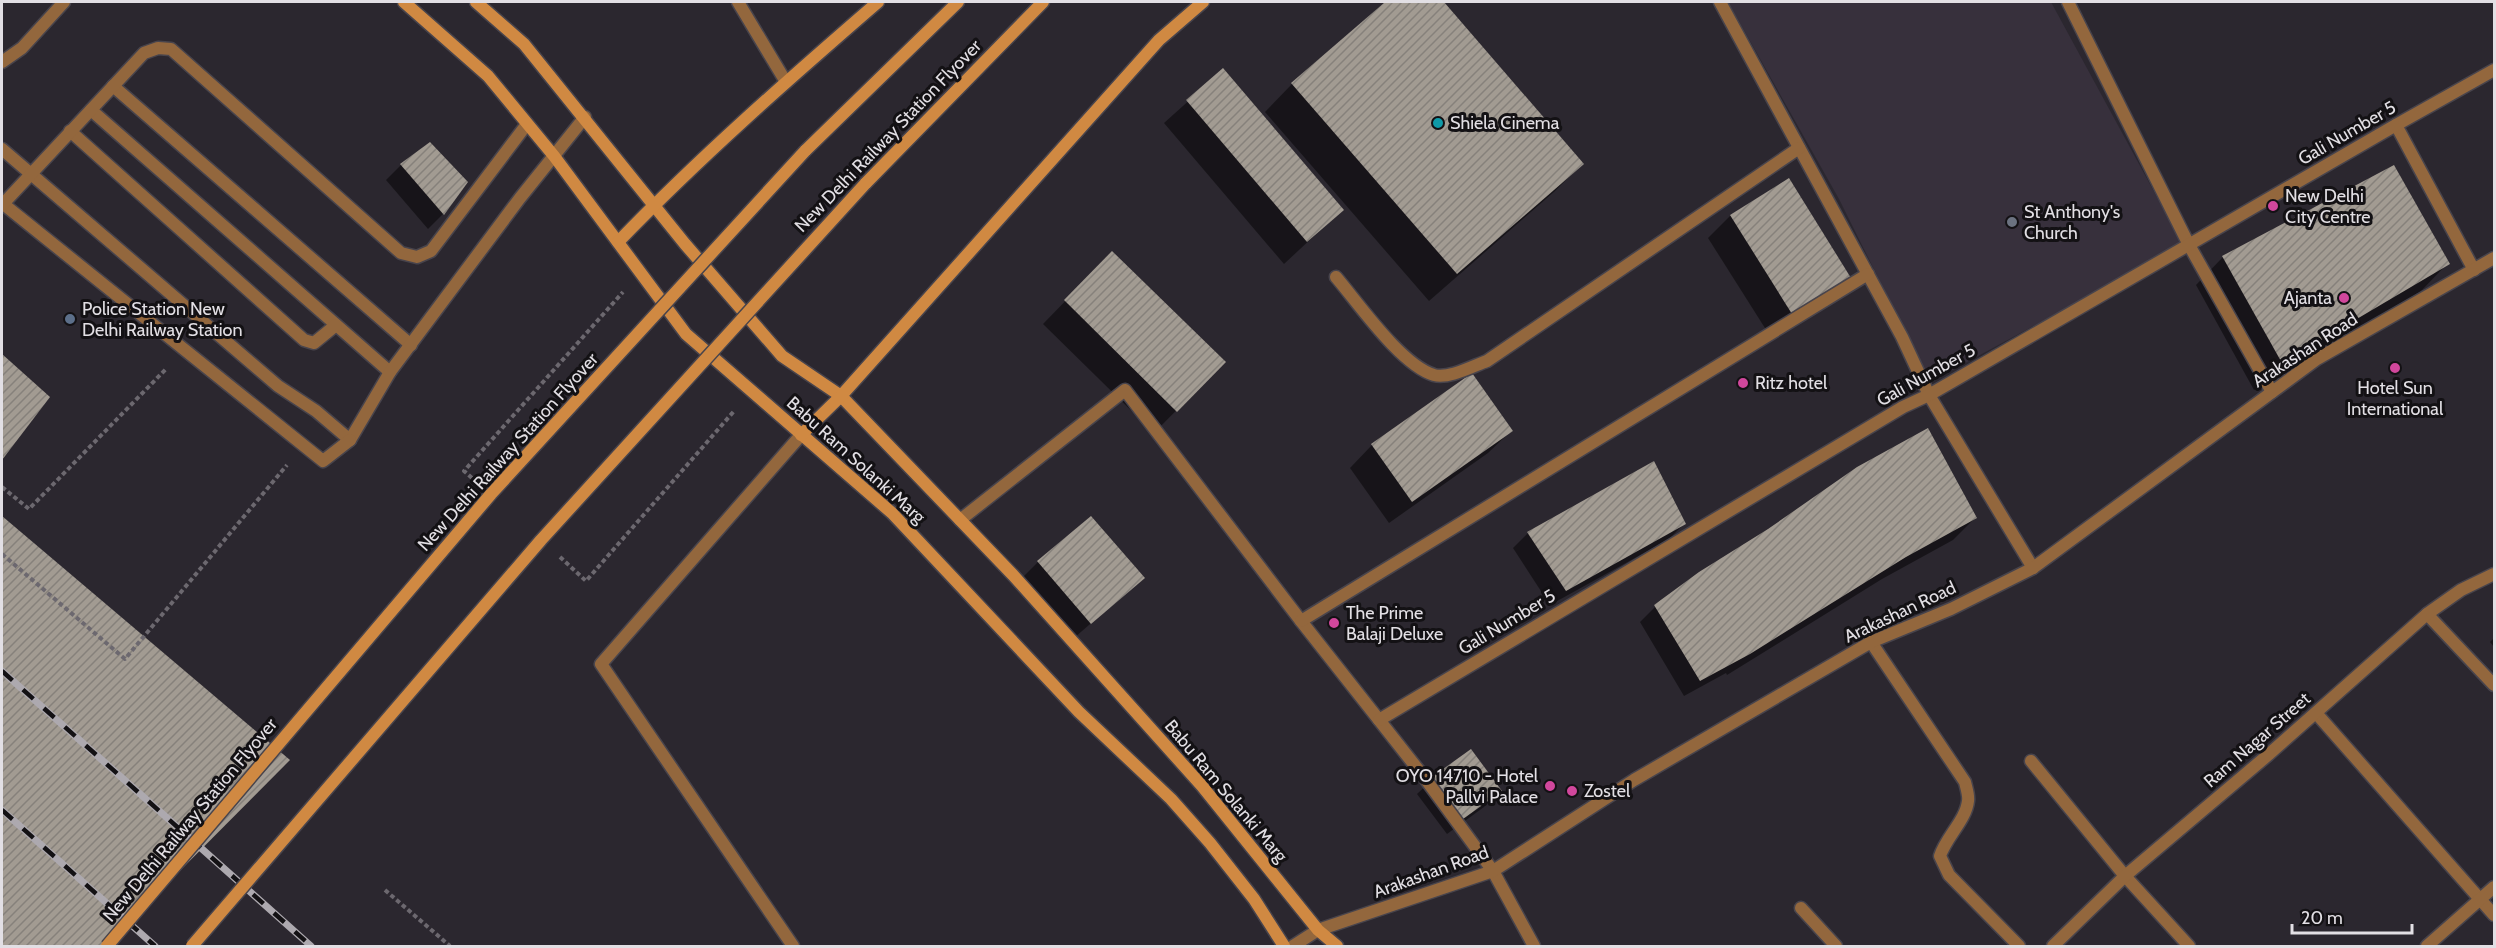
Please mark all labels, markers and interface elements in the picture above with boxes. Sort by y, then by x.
street label: New Delhi Railway Station Flyover [790,35,986,237]
street label: Gali Number 5 [2294,96,2400,170]
place label: Shiela Cinema [1450,112,1560,134]
marker: Shiela Cinema [1431,116,1445,130]
place label: New Delhi City Centre [2285,185,2370,228]
marker: New Delhi City Centre [2266,199,2280,213]
place label: St Anthony's Church [2024,201,2120,244]
marker: St Anthony's Church [2005,215,2019,229]
place label: Ajanta [2284,287,2332,309]
marker: Ajanta [2337,291,2351,305]
place label: Police Station New Delhi Railway Station [82,298,242,341]
street label: Arakashan Road [2248,308,2362,392]
marker: Police Station New Delhi Railway Station [63,312,77,326]
street label: Gali Number 5 [1873,339,1979,411]
street label: New Delhi Railway Station Flyover [413,348,603,556]
marker: Hotel Sun International [2388,361,2402,375]
place label: Ritz hotel [1755,372,1828,394]
marker: Ritz hotel [1736,376,1750,390]
place label: Hotel Sun International [2347,377,2444,420]
street label: Babu Ram Solanki Marg [782,392,931,529]
street label: Arakashan Road [1841,576,1959,648]
street label: Gali Number 5 [1455,584,1559,660]
place label: The Prime Balaji Deluxe [1346,602,1443,645]
marker: The Prime Balaji Deluxe [1327,616,1341,630]
street label: Ram Nagar Street [2199,688,2315,792]
street label: New Delhi Railway Station Flyover [98,713,282,926]
street label: Babu Ram Solanki Marg [1160,715,1293,867]
place label: OYO 14710 - Hotel Pallvi Palace [1396,765,1539,808]
marker: OYO 14710 - Hotel Pallvi Palace [1543,779,1557,793]
place label: Zostel [1584,780,1631,802]
marker: Zostel [1565,784,1579,798]
street label: Arakashan Road [1370,841,1492,903]
scale bar [2292,897,2412,935]
text: 20 m [2301,907,2343,929]

